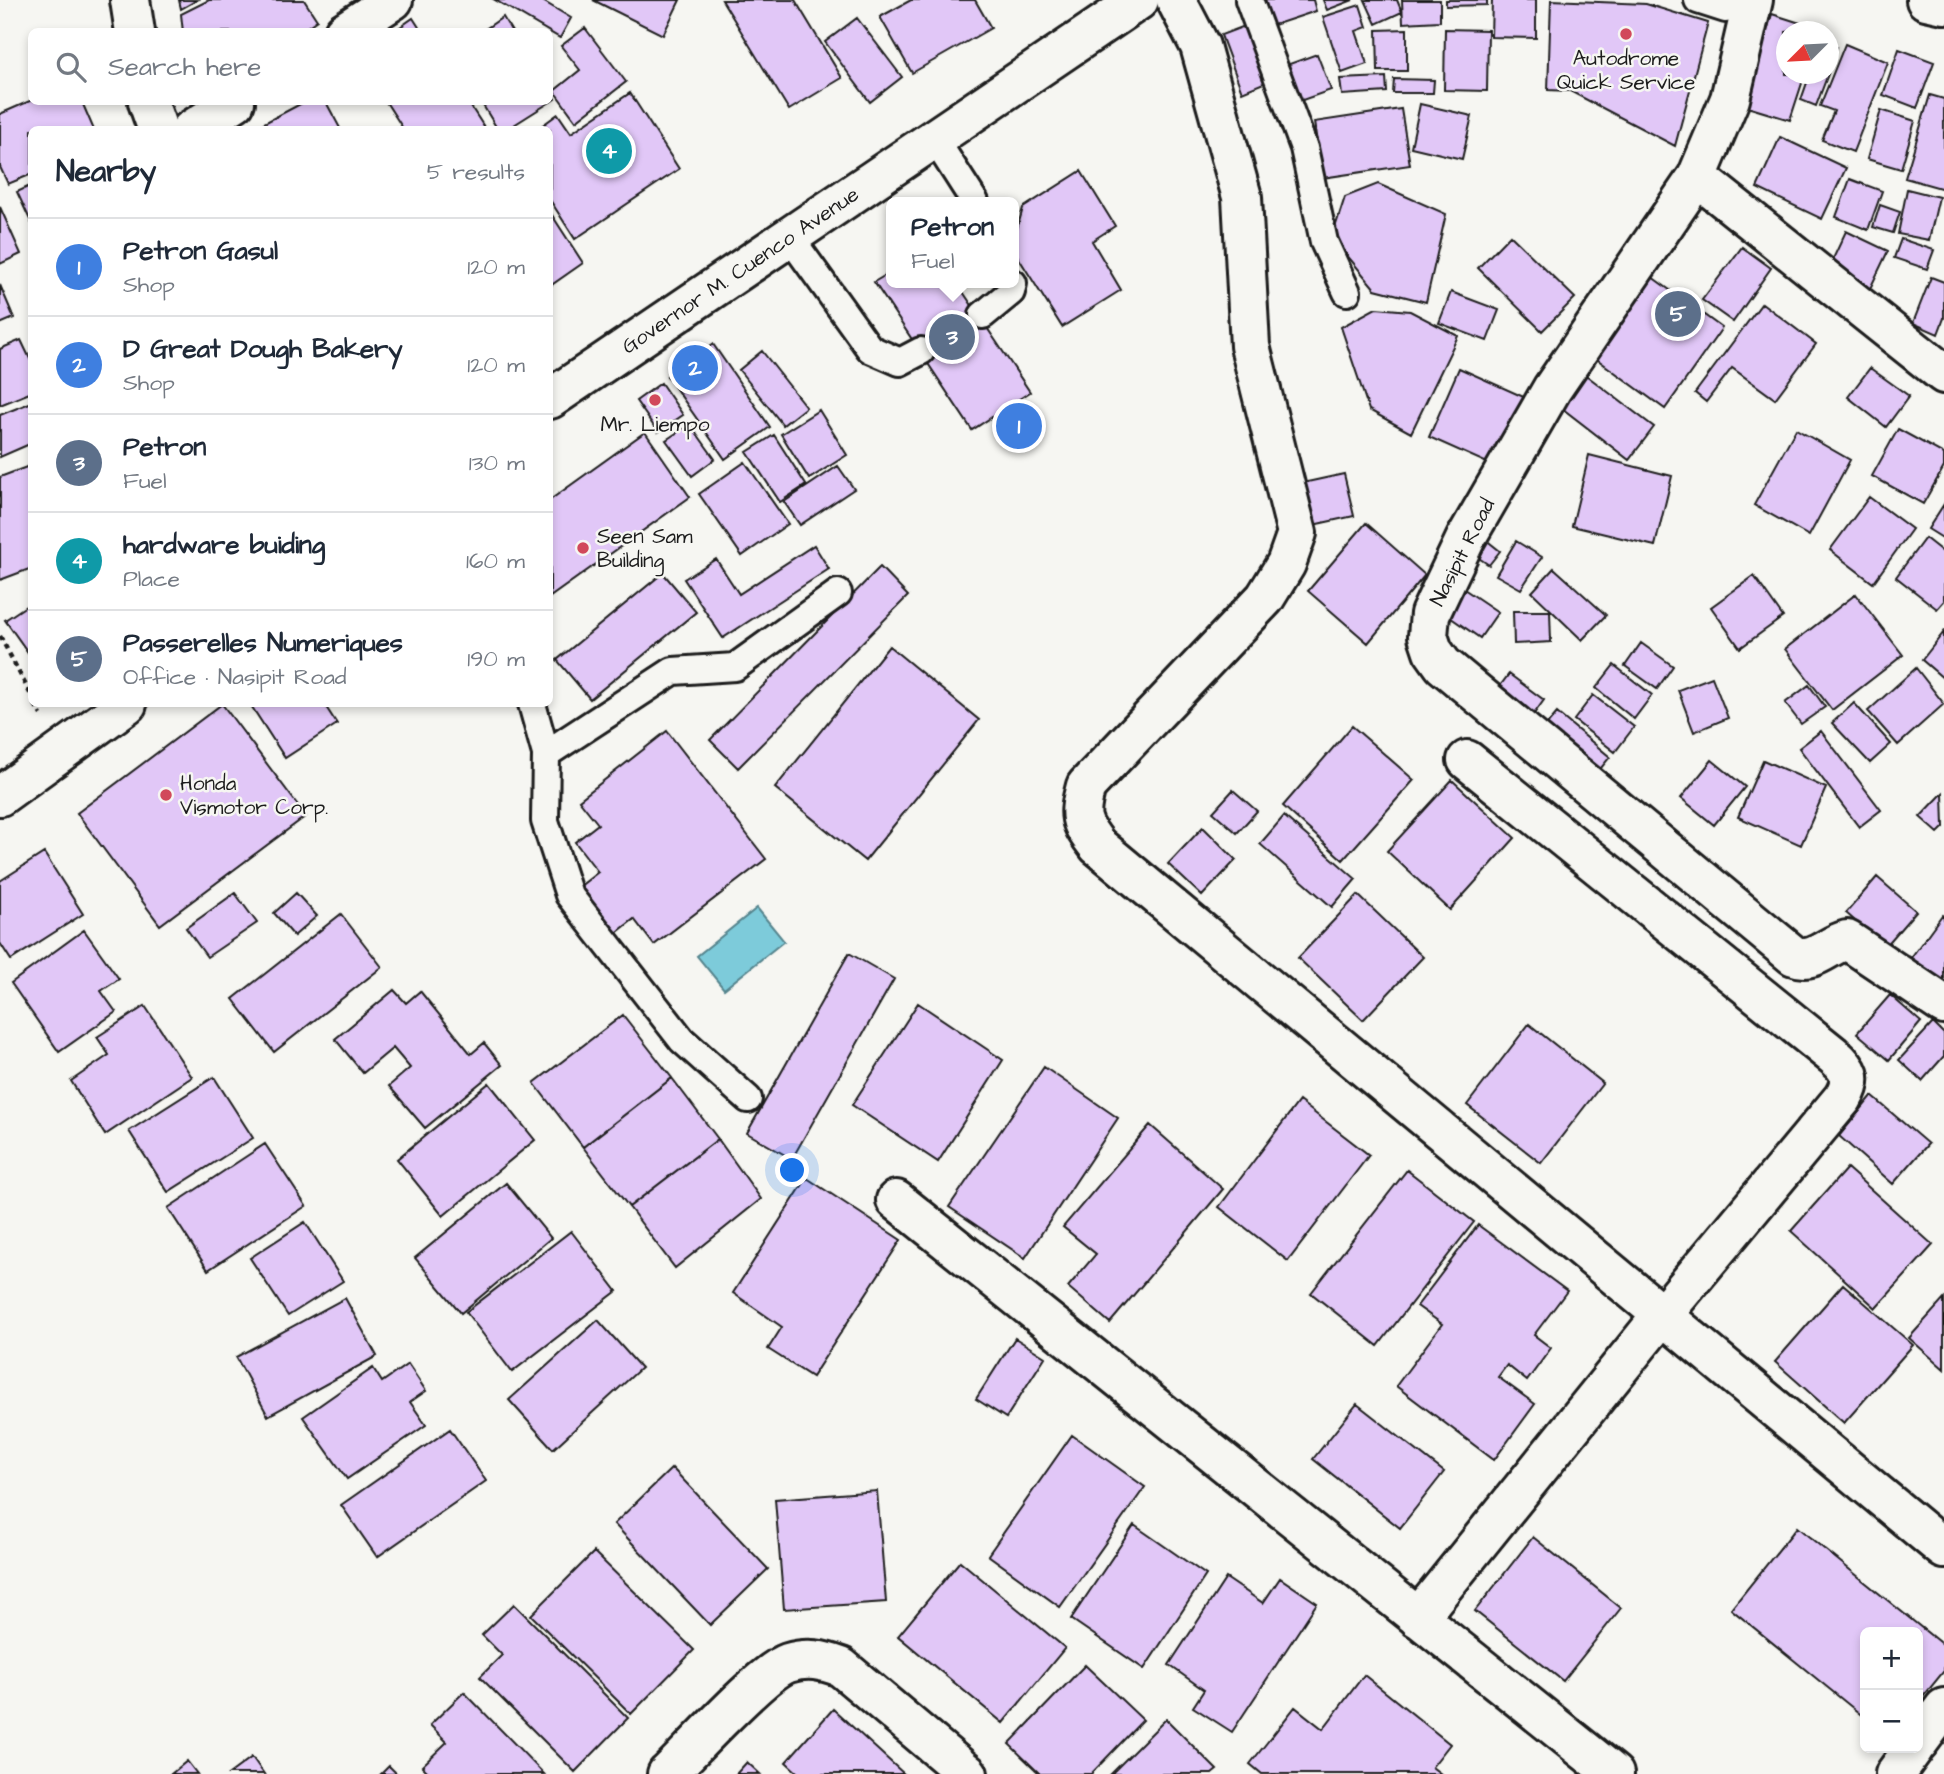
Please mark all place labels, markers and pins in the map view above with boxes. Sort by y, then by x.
marker: Autodrome Quick Service [1618,26,1634,42]
place label: Autodrome Quick Service [1557,44,1695,97]
pin: 4 [586,125,632,177]
pin: 5 [1655,288,1701,340]
pin: 3 [929,311,975,363]
pin: 2 [672,342,718,394]
marker: Mr. Liempo [647,392,663,408]
pin: 1 [996,400,1042,452]
place label: Mr. Liempo [600,410,710,440]
place label: Seen Sam Building [597,522,693,577]
marker: Seen Sam Building [575,540,591,556]
place label: Honda Vismotor Corp. [180,769,328,823]
marker: Honda Vismotor Corp. [158,787,174,803]

